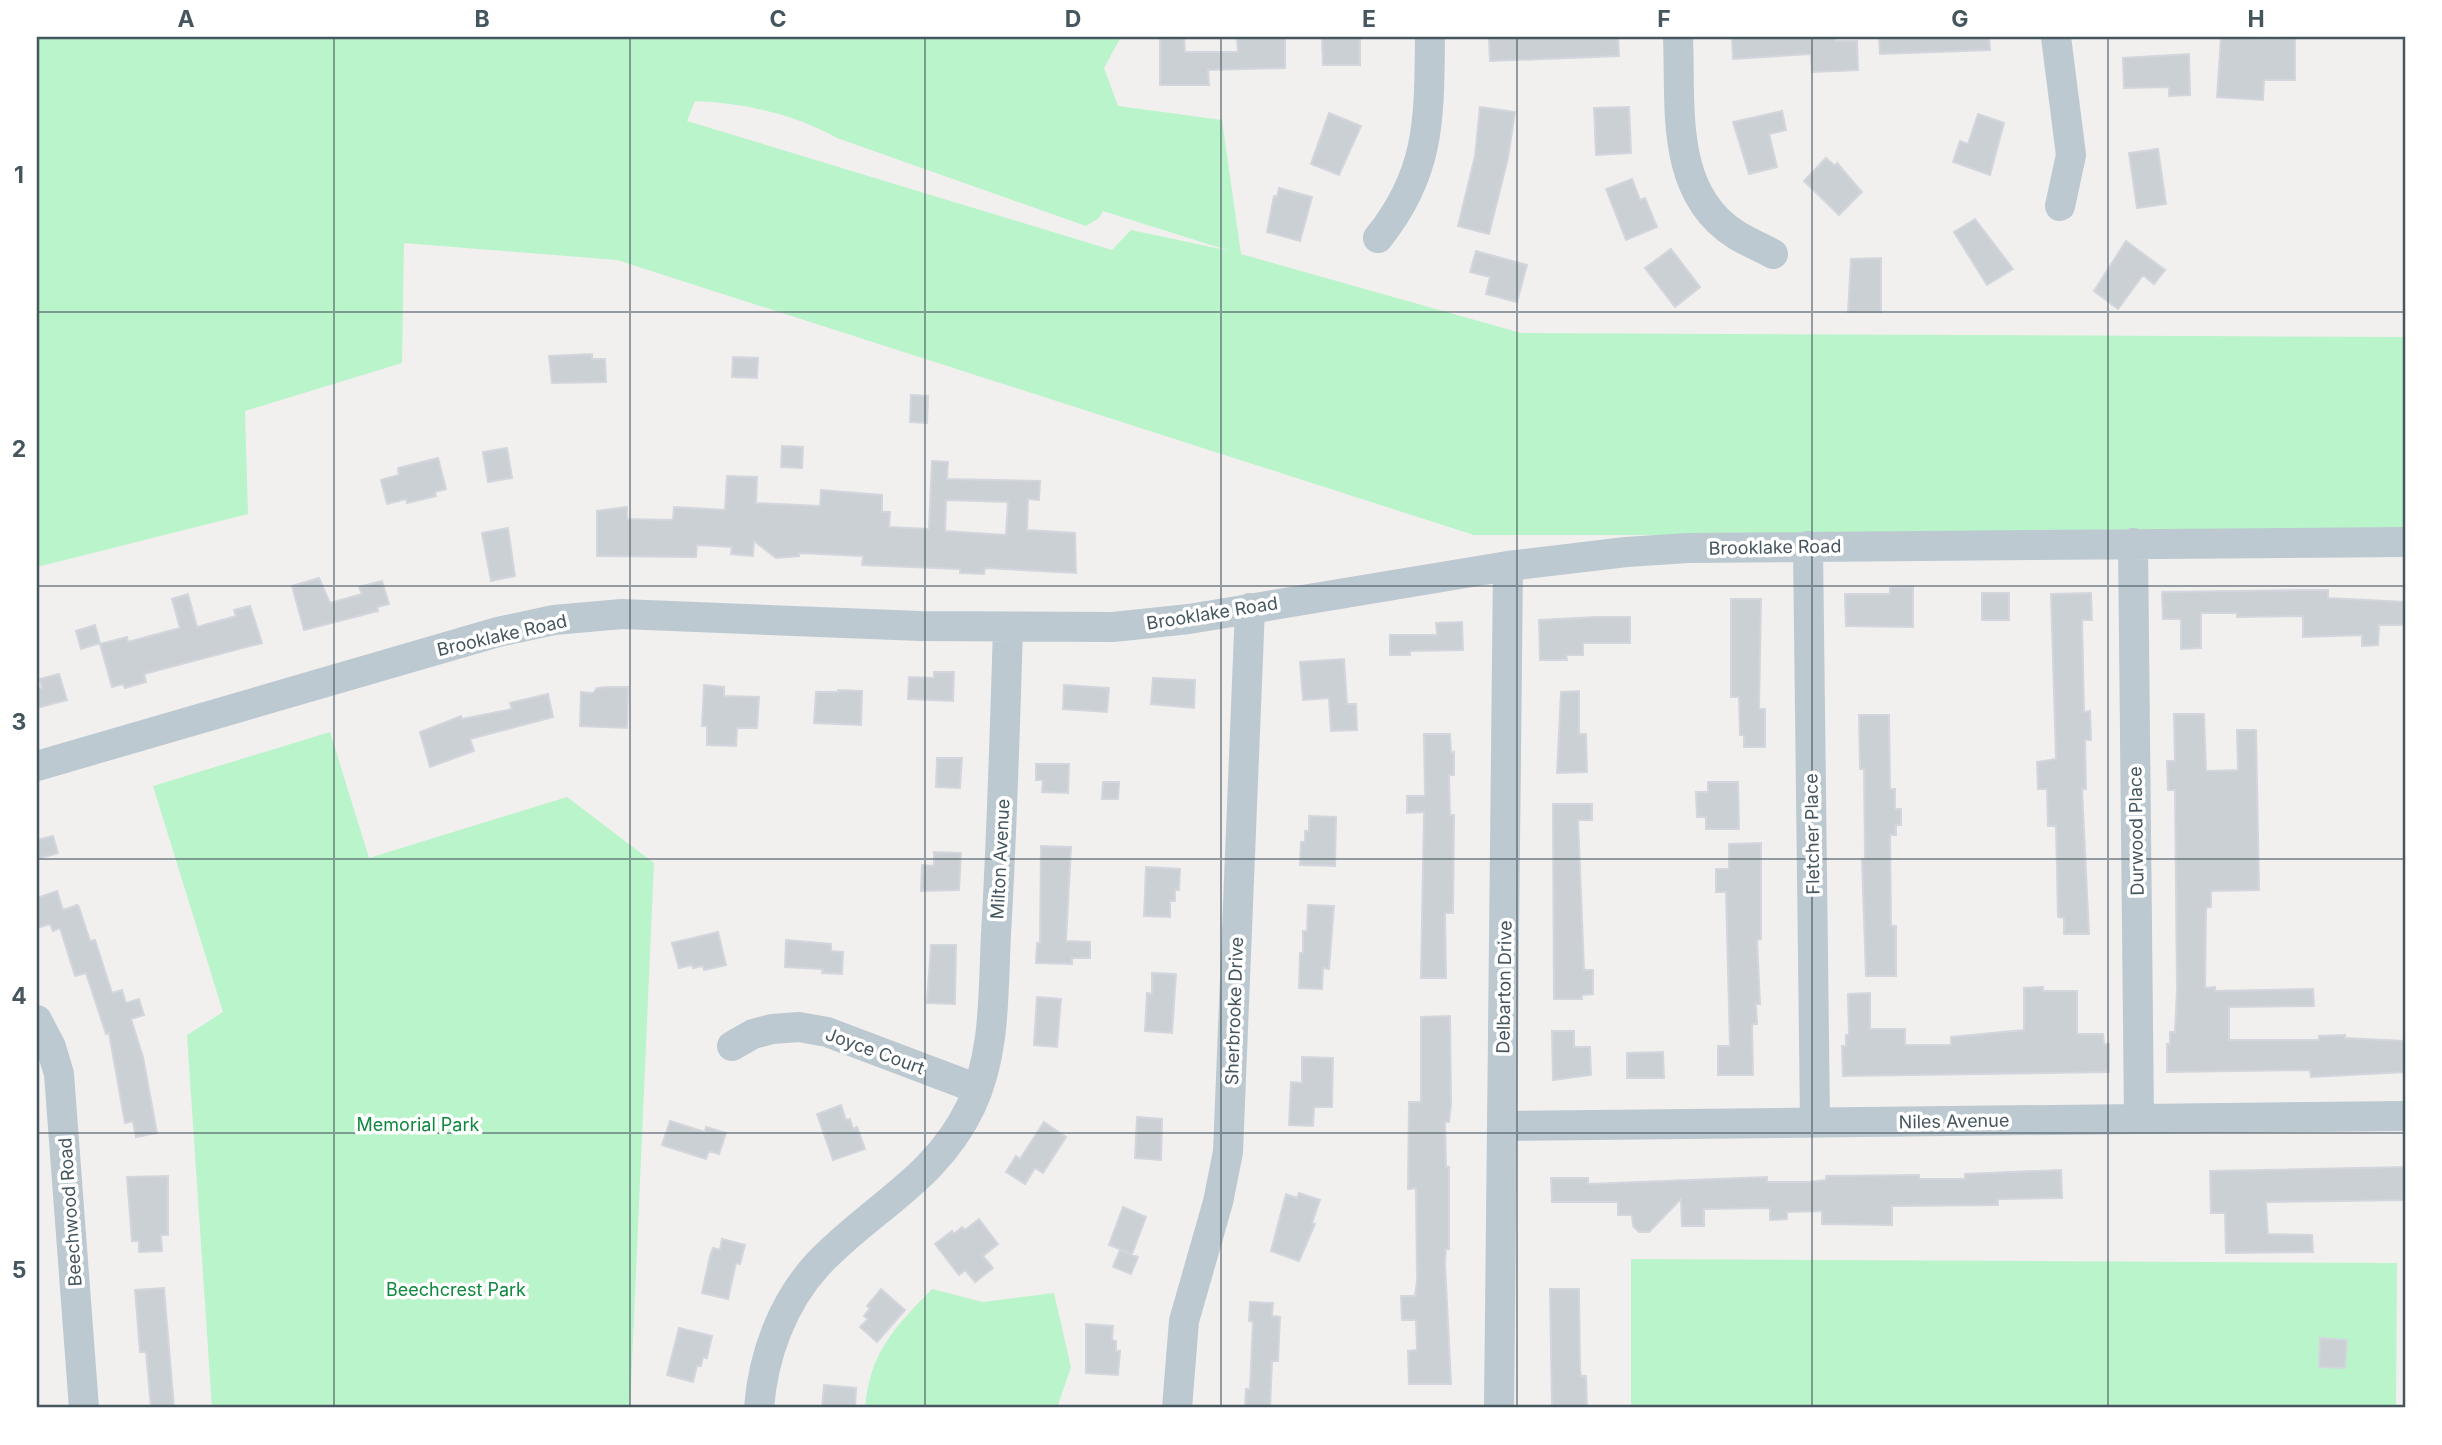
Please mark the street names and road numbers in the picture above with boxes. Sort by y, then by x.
street label: Brooklake Road [1709,535,1841,559]
street label: Brooklake Road [1145,592,1279,634]
street label: Brooklake Road [435,610,569,660]
street label: Durwood Place [2124,766,2148,896]
street label: Fletcher Place [1800,773,1824,895]
street label: Milton Avenue [986,798,1014,920]
street label: Delbarton Drive [1492,920,1516,1054]
street label: Sherbrooke Drive [1221,936,1247,1086]
street label: Joyce Court [823,1023,927,1079]
street label: Niles Avenue [1899,1110,2009,1132]
street label: Beechwood Road [54,1137,86,1287]

